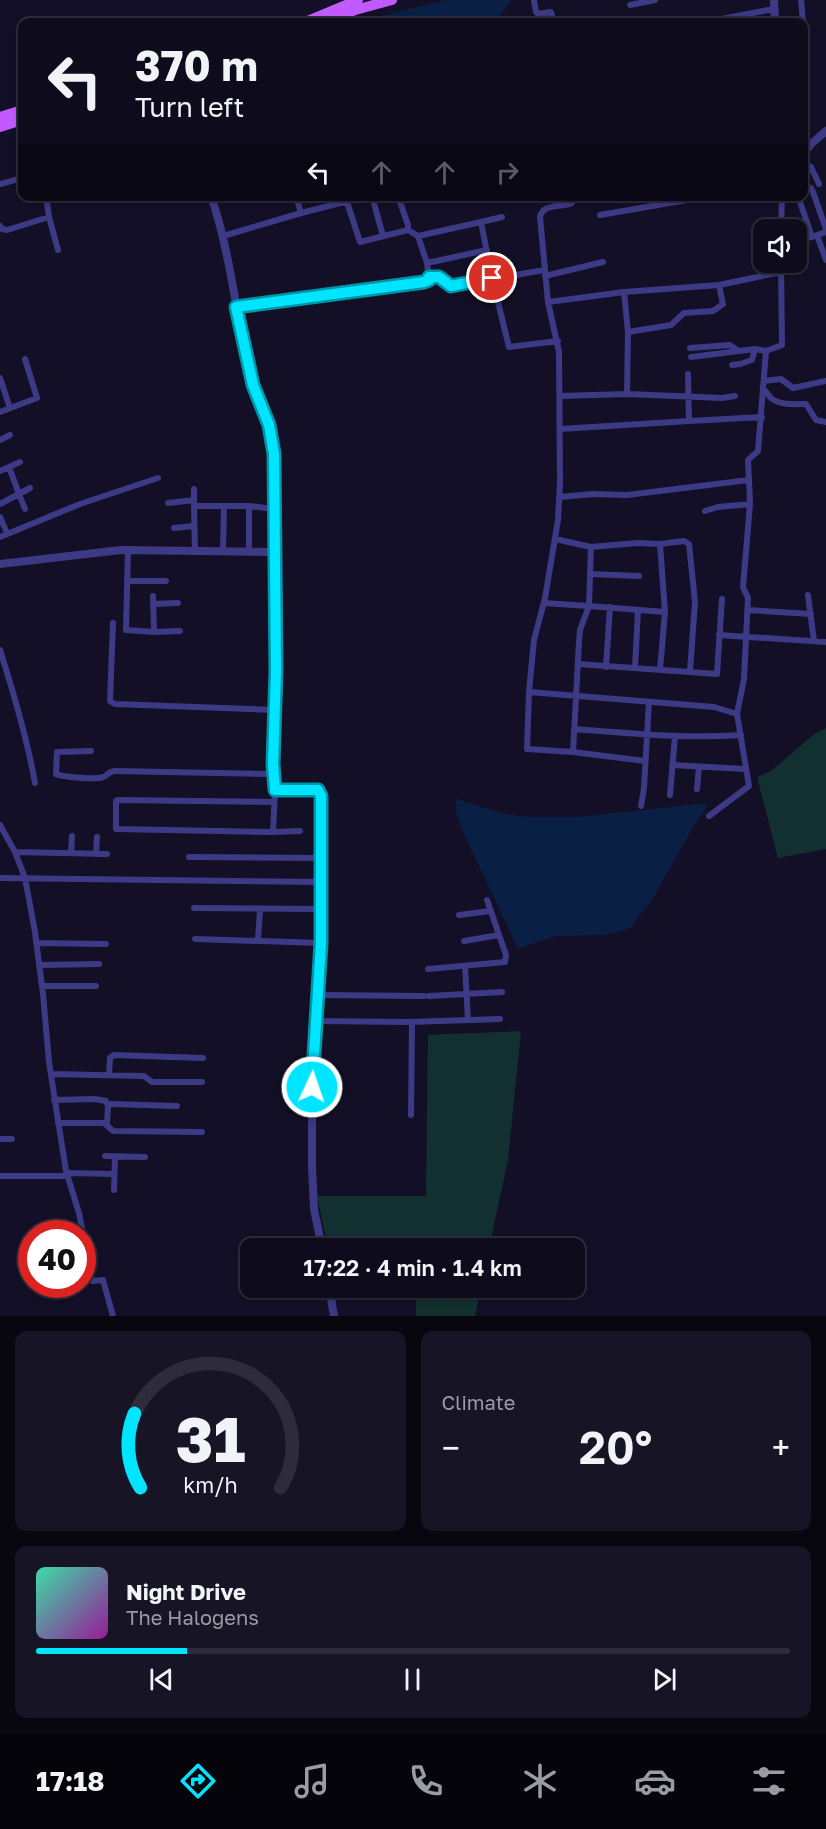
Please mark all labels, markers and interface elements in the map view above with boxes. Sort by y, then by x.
text: 370 m [135,40,258,90]
icon: left [36,42,114,120]
text: Turn left [135,91,244,123]
icon: left [302,156,335,189]
icon: ahead [365,156,398,189]
icon: ahead [428,156,461,189]
icon: right [491,156,524,189]
map controls [753,219,807,273]
button: sound [753,219,807,273]
pin [466,252,517,303]
icon: arrive [475,261,508,294]
position arrow [280,1055,344,1119]
speed limit sign: 40 [18,1220,96,1298]
text: 17:22 · 4 min · 1.4 km [303,1254,522,1281]
text: Climate [442,1390,515,1414]
text: 31 [175,1401,245,1476]
text: 20° [579,1420,652,1474]
text: − [442,1428,460,1467]
text: + [772,1428,790,1467]
text: km/h [183,1472,238,1498]
text: Night Drive [126,1578,246,1605]
text: The Halogens [126,1605,259,1629]
icon: previous [145,1663,178,1696]
icon: pause [396,1663,429,1696]
icon: next [648,1663,681,1696]
icon: directions [177,1760,219,1802]
icon: music [291,1760,333,1802]
icon: phone [405,1760,447,1802]
icon: climate [519,1760,561,1802]
icon: car [634,1760,676,1802]
icon: filters [748,1760,790,1802]
text: 17:18 [36,1765,105,1797]

